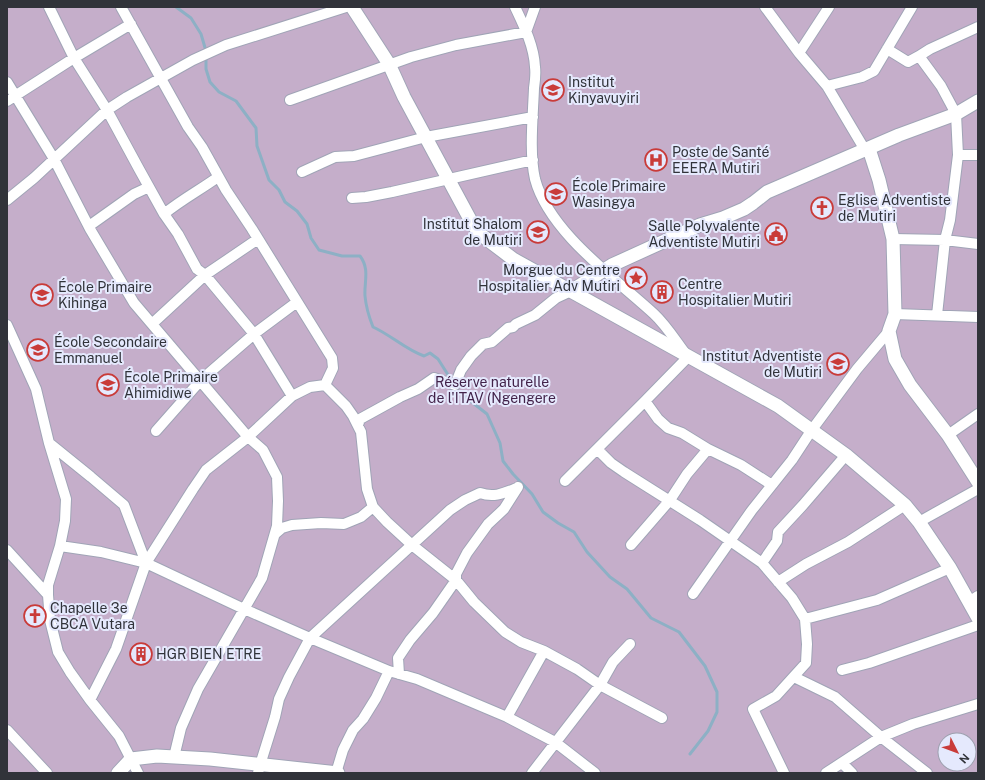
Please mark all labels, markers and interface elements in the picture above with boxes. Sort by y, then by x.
place label: Institut Kinyavuyiri [568,74,639,106]
school or university icon: Institut Kinyavuyiri [540,77,566,103]
place label: Poste de Santé EEERA Mutiri [672,144,770,176]
hospital icon: Poste de Santé EEERA Mutiri [643,147,669,173]
place label: École Primaire Wasingya [572,177,666,210]
school or university icon: École Primaire Wasingya [543,181,569,207]
place label: Eglise Adventiste de Mutiri [838,192,951,224]
church icon: Eglise Adventiste de Mutiri [809,195,835,221]
place label: Institut Shalom de Mutiri [423,216,522,248]
place label: Salle Polyvalente Adventiste Mutiri [648,218,760,250]
school or university icon: Institut Shalom de Mutiri [525,219,551,245]
public building icon: Salle Polyvalente Adventiste Mutiri [763,221,789,247]
place label: Morgue du Centre Hospitalier Adv Mutiri [478,262,620,294]
place icon: Morgue du Centre Hospitalier Adv Mutiri [623,265,649,291]
place label: Centre Hospitalier Mutiri [678,276,791,308]
place label: École Primaire Kihinga [58,278,152,311]
building icon: Centre Hospitalier Mutiri [649,279,675,305]
school or university icon: École Primaire Kihinga [29,282,55,308]
place label: École Secondaire Emmanuel [54,333,167,366]
school or university icon: École Secondaire Emmanuel [25,337,51,363]
place label: Institut Adventiste de Mutiri [702,348,822,380]
school or university icon: Institut Adventiste de Mutiri [825,351,851,377]
place label: École Primaire Ahimidiwe [124,368,218,401]
school or university icon: École Primaire Ahimidiwe [95,372,121,398]
park label: Réserve naturelle de l'ITAV (Ngengere [428,374,556,406]
place label: Chapelle 3e CBCA Vutara [50,600,135,632]
church icon: Chapelle 3e CBCA Vutara [22,603,48,629]
building icon: HGR BIEN ETRE [128,641,154,667]
place label: HGR BIEN ETRE [156,646,261,662]
north arrow [937,732,977,772]
text: N [957,751,972,766]

